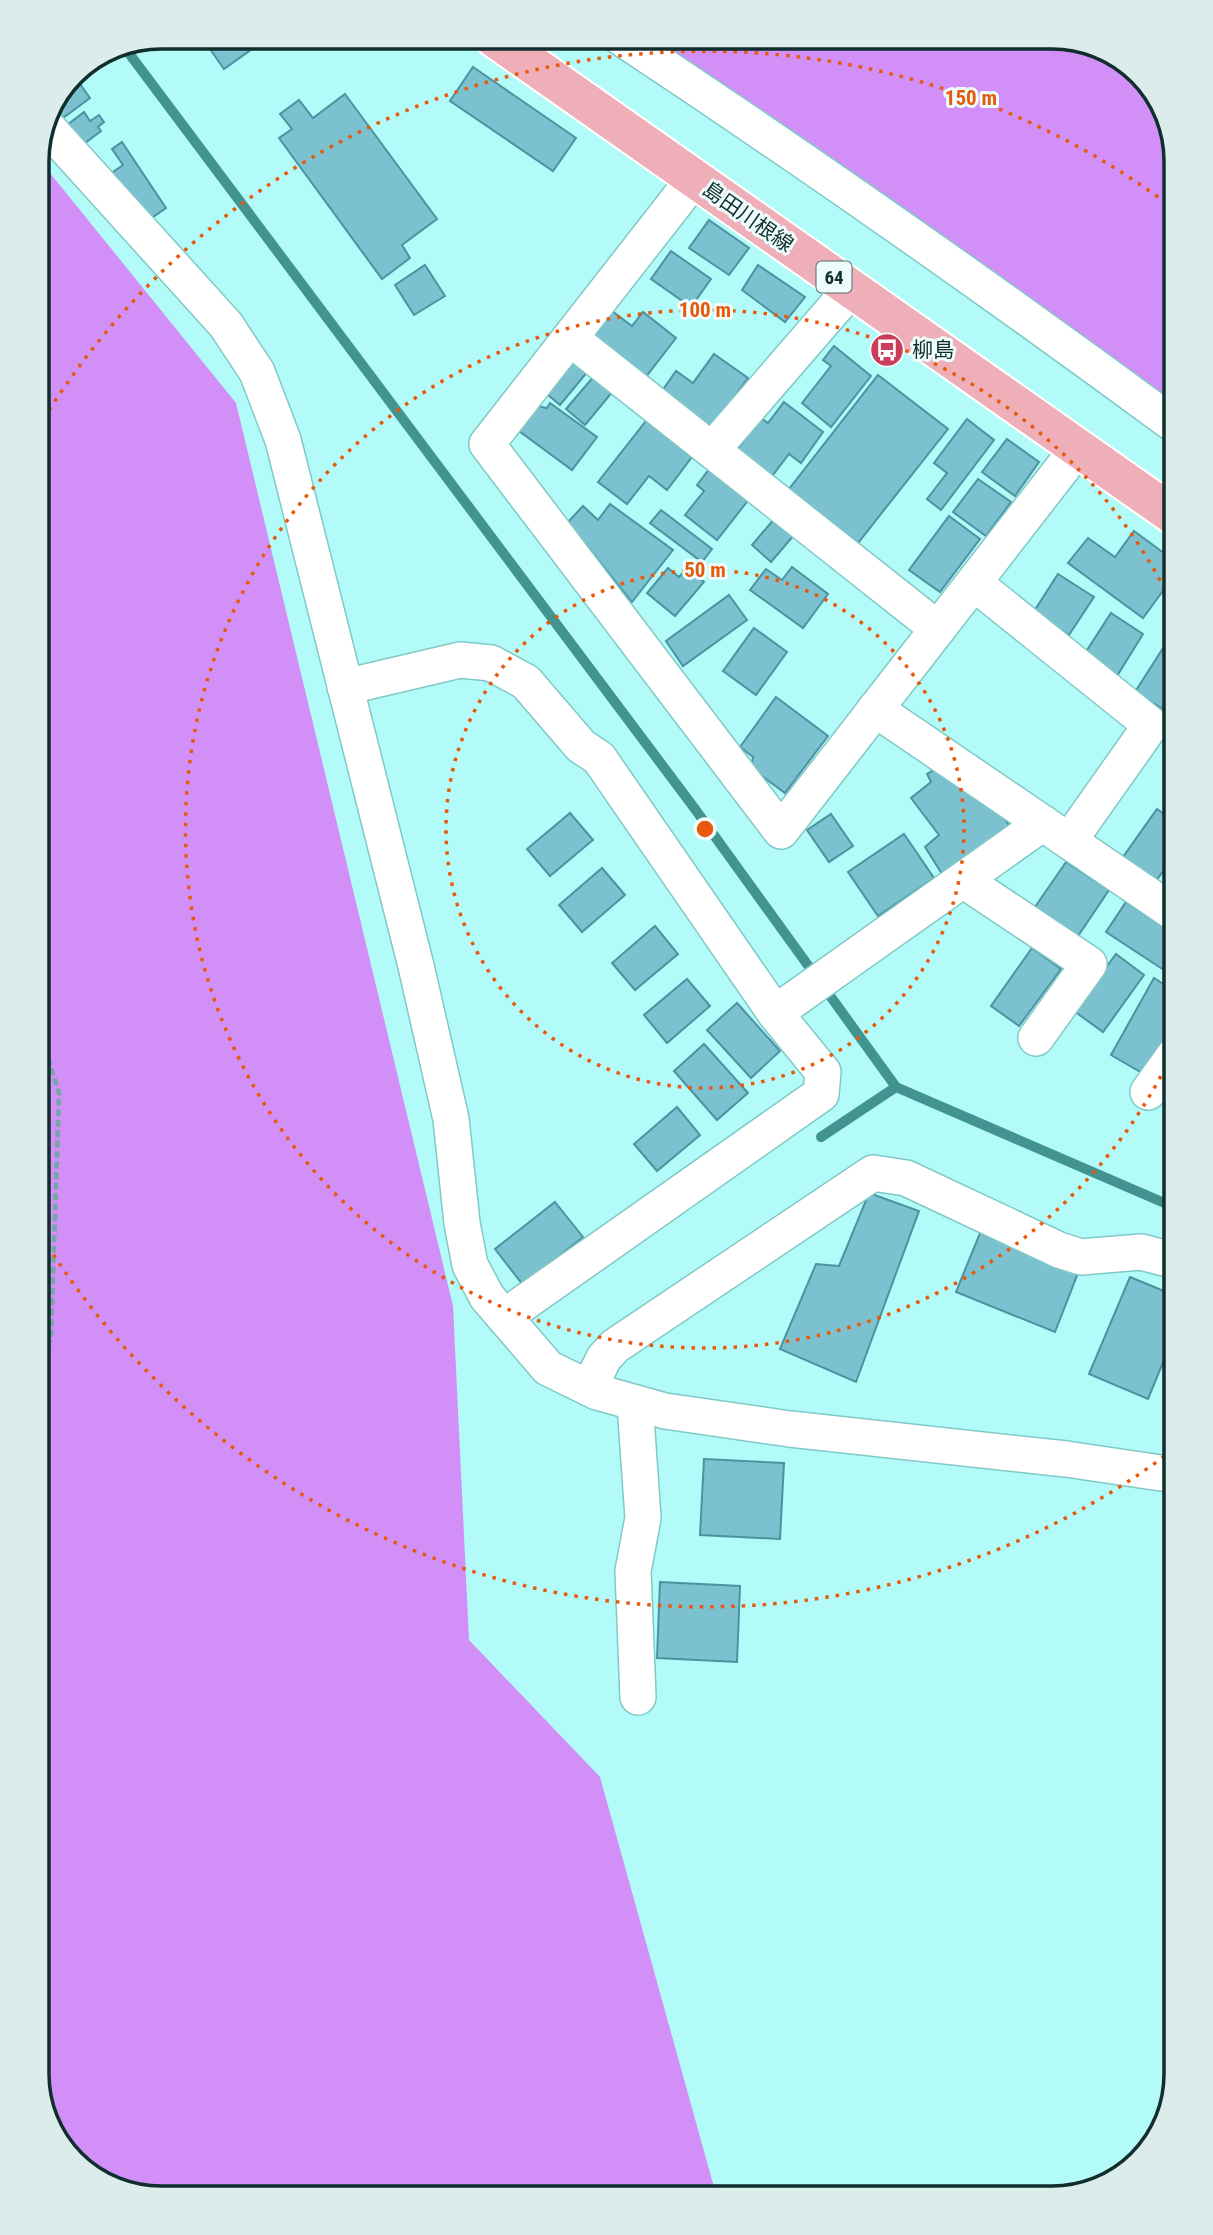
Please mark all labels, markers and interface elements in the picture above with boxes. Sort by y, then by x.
text: 150 m [945,86,997,110]
street label: 島田川根線 [698,177,798,257]
road number: 64 [816,262,852,292]
text: 100 m [679,298,731,322]
bus stop icon: 柳島 [868,331,906,369]
place label: 柳島 [912,338,954,362]
text: 50 m [684,558,726,582]
centre of rings [693,817,717,841]

